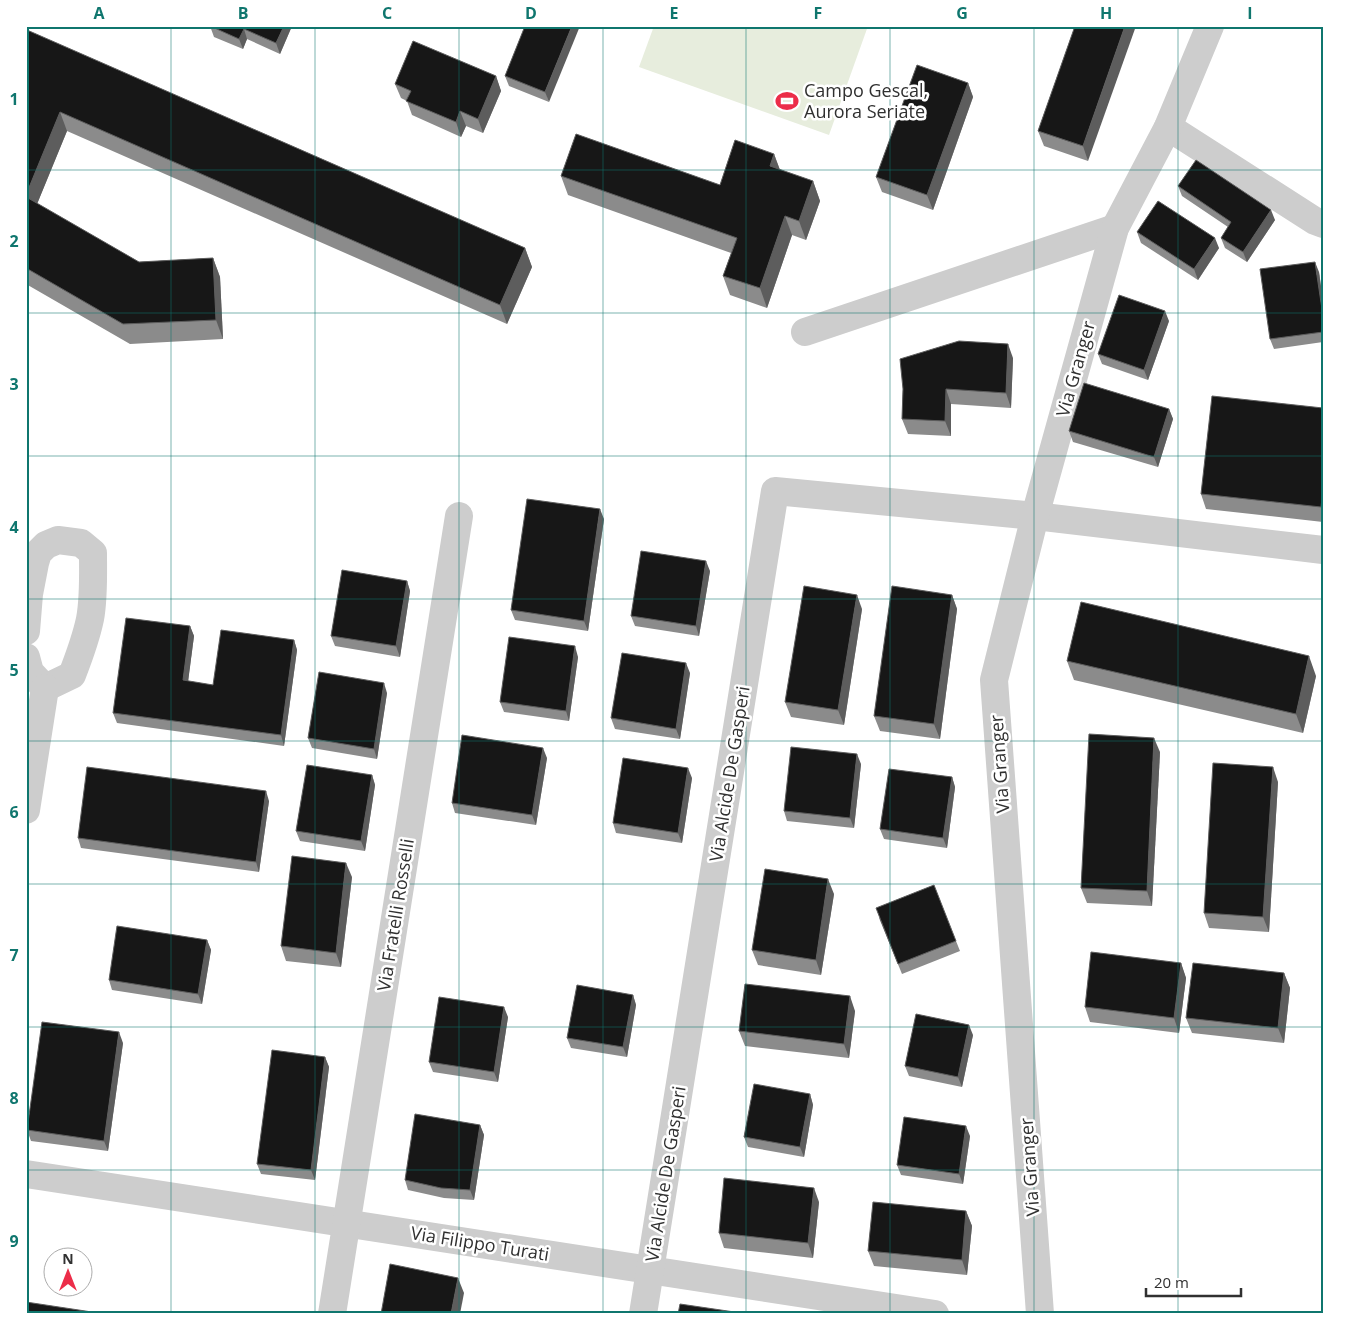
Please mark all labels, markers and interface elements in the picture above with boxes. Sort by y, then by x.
text: A [93,2,105,24]
text: B [238,2,248,24]
text: C [382,2,392,24]
text: D [525,2,537,24]
text: E [670,2,679,24]
text: F [814,2,822,24]
text: G [956,2,968,24]
text: H [1100,2,1112,24]
text: I [1247,2,1253,24]
place label: Campo Gescal, Aurora Seriate [804,78,928,123]
text: 1 [9,88,19,110]
sports icon: Campo Gescal, Aurora Seriate [774,88,800,114]
text: 2 [9,230,19,252]
street label: Via Granger [1050,317,1100,419]
text: 3 [9,373,19,395]
text: 4 [9,516,19,538]
text: 5 [9,659,19,681]
street label: Via Alcide De Gasperi [703,684,755,863]
street label: Via Granger [984,713,1014,814]
text: 6 [9,801,19,823]
street label: Via Fratelli Rosselli [371,837,419,993]
text: 7 [9,944,19,966]
street label: Via Alcide De Gasperi [639,1084,691,1263]
text: 8 [9,1087,19,1109]
street label: Via Granger [1014,1116,1044,1217]
street label: Via Filippo Turati [409,1220,551,1266]
text: 9 [9,1230,19,1252]
north arrow [42,1248,92,1298]
text: N [62,1249,74,1268]
scale bar [1146,1265,1242,1297]
text: 20 m [1154,1272,1189,1292]

